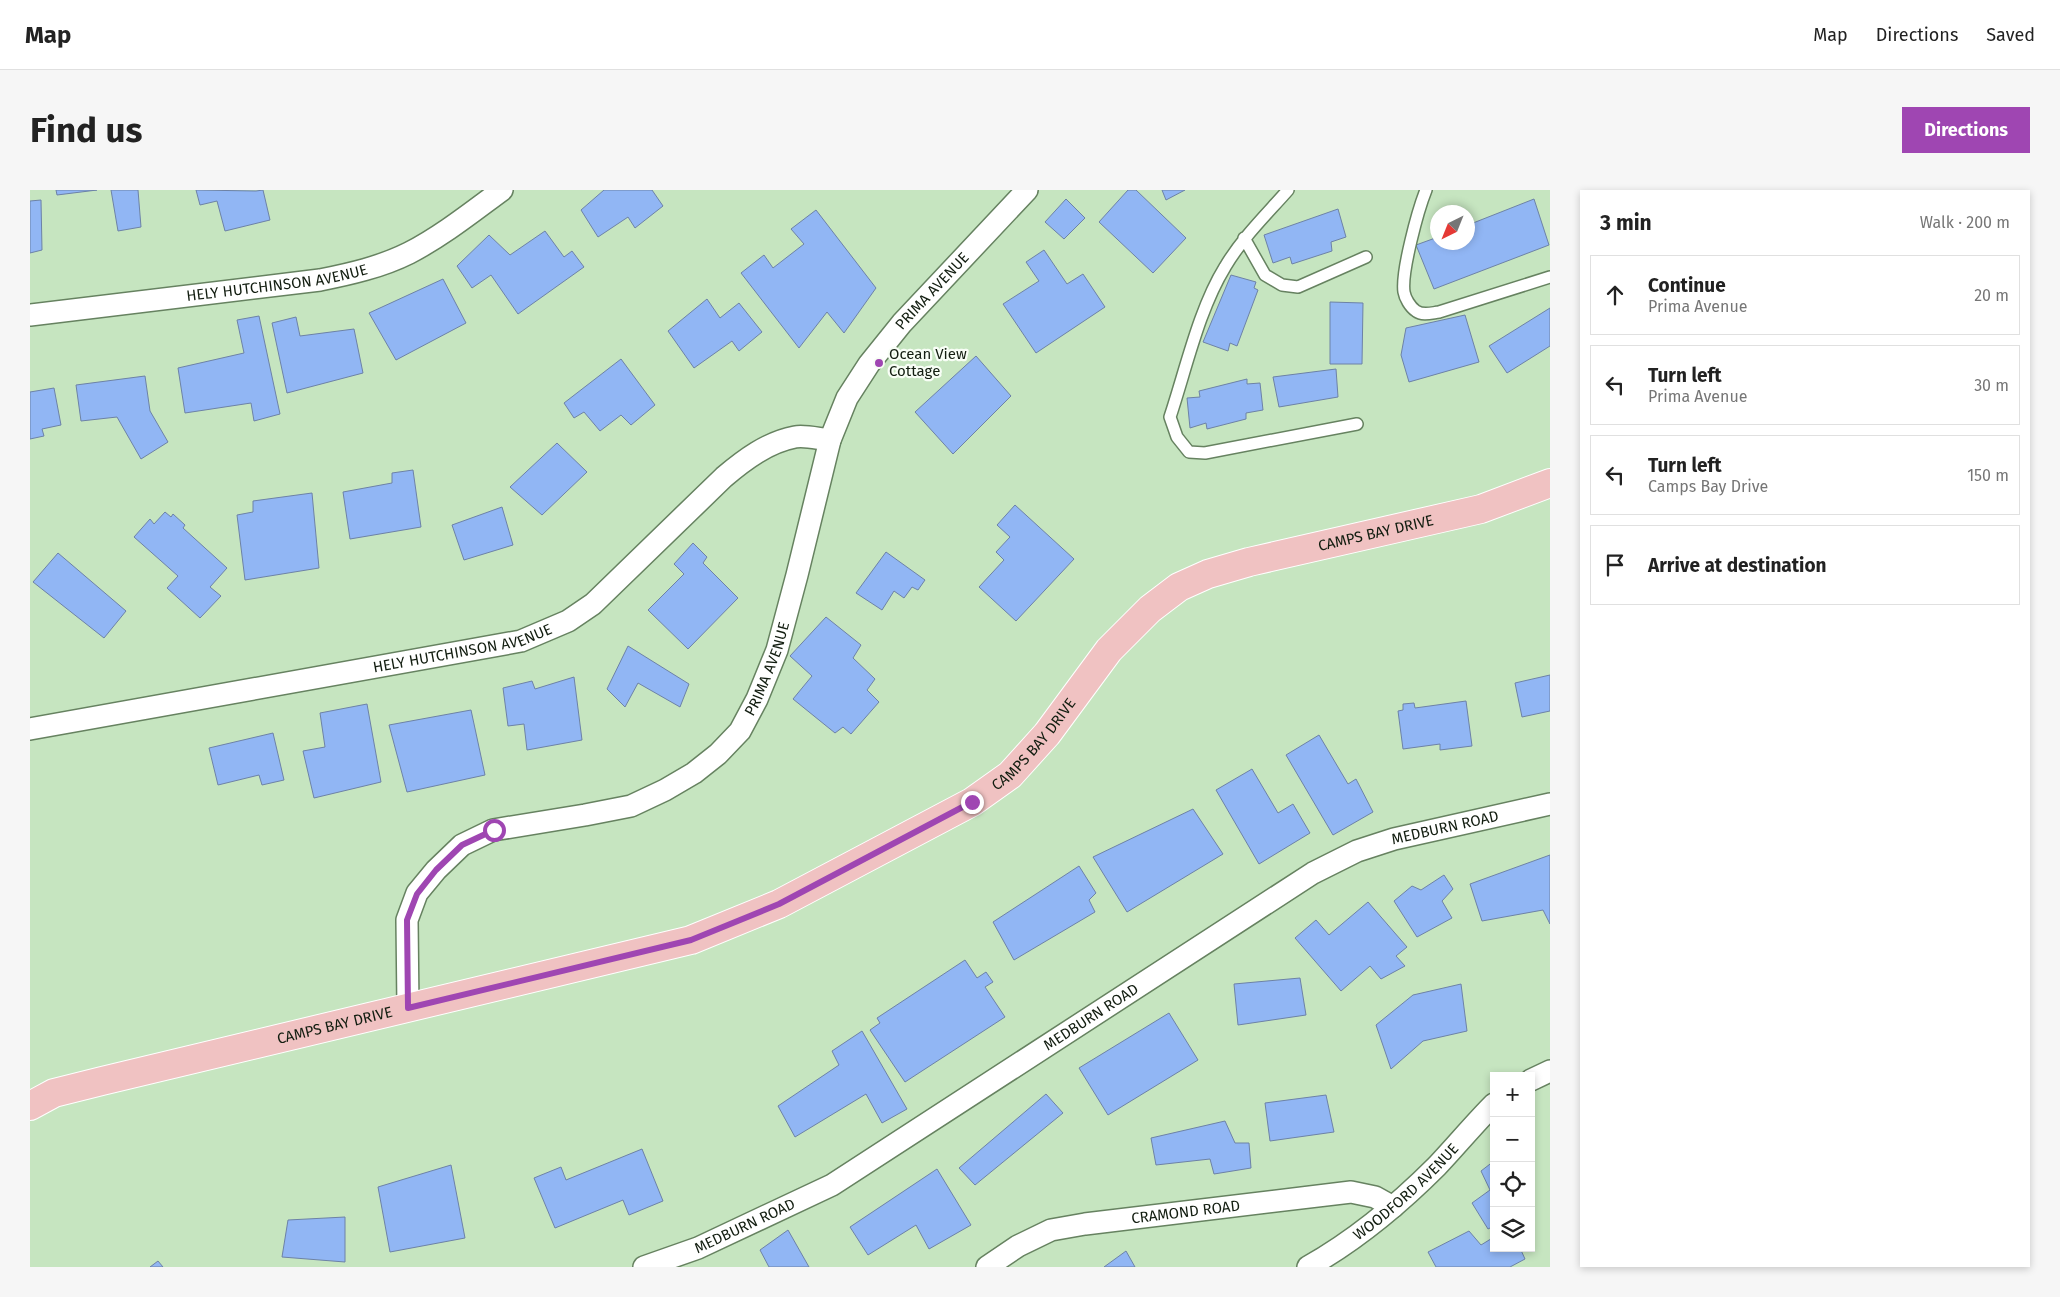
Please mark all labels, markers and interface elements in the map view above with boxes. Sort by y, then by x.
text: Map [25,21,71,49]
text: Map [1813,24,1848,46]
text: Directions [1876,24,1958,46]
text: Saved [1986,24,2035,46]
button: Directions [1902,107,2030,153]
text: Find us [30,109,142,151]
north arrow [1430,205,1475,250]
text: 3 min [1600,210,1652,236]
text: Walk · 200 m [1920,213,2010,232]
street label: PRIMA AVENUE [891,249,973,333]
street label: HELY HUTCHINSON AVENUE [185,260,370,305]
text: Continue [1648,274,1726,297]
icon: ahead [1601,281,1629,309]
text: 20 m [1974,286,2009,305]
text: Prima Avenue [1648,297,1747,316]
place label: Ocean View Cottage [889,345,967,380]
marker: Ocean View Cottage [873,357,885,369]
text: Turn left [1648,364,1722,387]
icon: left [1601,371,1629,399]
text: 30 m [1974,376,2009,395]
text: Prima Avenue [1648,387,1747,406]
text: Turn left [1648,454,1722,477]
icon: left [1601,461,1629,489]
text: 150 m [1967,466,2009,485]
text: Camps Bay Drive [1648,477,1768,496]
street label: CAMPS BAY DRIVE [1316,511,1435,555]
icon: arrive [1601,551,1629,579]
text: Arrive at destination [1648,554,1827,577]
street label: HELY HUTCHINSON AVENUE [371,620,555,676]
street label: PRIMA AVENUE [741,620,793,719]
street label: CAMPS BAY DRIVE [988,695,1079,794]
route end [961,791,984,814]
street label: MEDBURN ROAD [1390,807,1500,848]
route start [483,819,506,842]
street label: MEDBURN ROAD [1040,980,1142,1054]
street label: CAMPS BAY DRIVE [275,1003,394,1048]
map controls [1490,1072,1535,1252]
button: + [1490,1072,1535,1117]
button: − [1490,1117,1535,1162]
street label: WOODFORD AVENUE [1350,1140,1462,1244]
button: locate [1490,1162,1535,1207]
street label: MEDBURN ROAD [692,1195,798,1257]
street label: CRAMOND ROAD [1130,1196,1241,1227]
button: layers [1490,1207,1535,1252]

